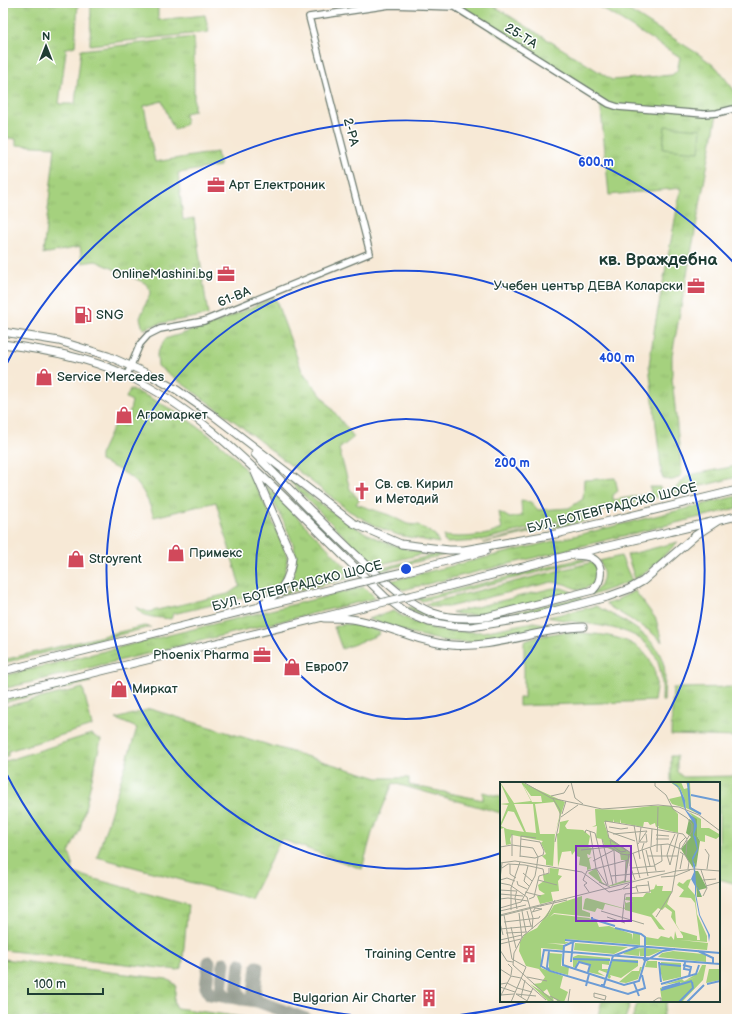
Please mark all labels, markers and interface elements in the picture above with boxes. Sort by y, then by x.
street label: 25-ТА [502,20,540,52]
north arrow [26,26,66,66]
text: N [42,30,50,43]
street label: 2-РА [340,116,362,148]
text: 600 m [578,155,614,170]
office icon: Арт Електроник [206,175,226,195]
place label: Арт Електроник [228,177,325,193]
district label: кв. Враждебна [599,250,717,270]
office icon: ОnlineMashini.bg [216,264,236,284]
place label: ОnlineMashini.bg [112,266,213,282]
office icon: Учебен център ДЕВА Коларски [686,276,706,296]
place label: Учебен център ДЕВА Коларски [494,278,683,294]
street label: 61-ВА [215,283,253,311]
fuel station icon: SNG [73,305,93,325]
place label: SNG [96,307,124,323]
text: 400 m [599,351,635,366]
shop icon: Service Mercedes [34,367,54,387]
place label: Service Mercedes [57,369,165,385]
shop icon: Агромаркет [114,405,134,425]
place label: Агромаркет [136,407,208,423]
text: 200 m [494,456,530,471]
place label: Св. св. Кирил и Методий [375,476,453,507]
street label: БУЛ. БОТЕВГРАДСКО ШОСЕ [525,479,699,537]
church icon: Св. св. Кирил и Методий [352,481,372,501]
shop icon: Примекс [166,543,186,563]
place label: Примекс [189,545,243,561]
shop icon: Stroyrent [66,549,86,569]
place label: Stroyrent [89,551,142,567]
street label: БУЛ. БОТЕВГРАДСКО ШОСЕ [210,557,384,615]
centre of rings [399,562,413,576]
office icon: Phoenix Pharma [252,645,272,665]
place label: Phoenix Pharma [153,647,249,663]
shop icon: Евро07 [282,657,302,677]
place label: Евро07 [305,659,349,675]
shop icon: Миркат [109,679,129,699]
place label: Миркат [132,681,178,697]
inset map [500,782,720,1002]
building icon: Training Centre [459,944,479,964]
place label: Training Centre [365,946,456,962]
scale bar [28,970,103,996]
text: 100 m [34,977,66,992]
building icon: Bulgarian Air Charter [419,988,439,1008]
place label: Bulgarian Air Charter [292,990,416,1006]

